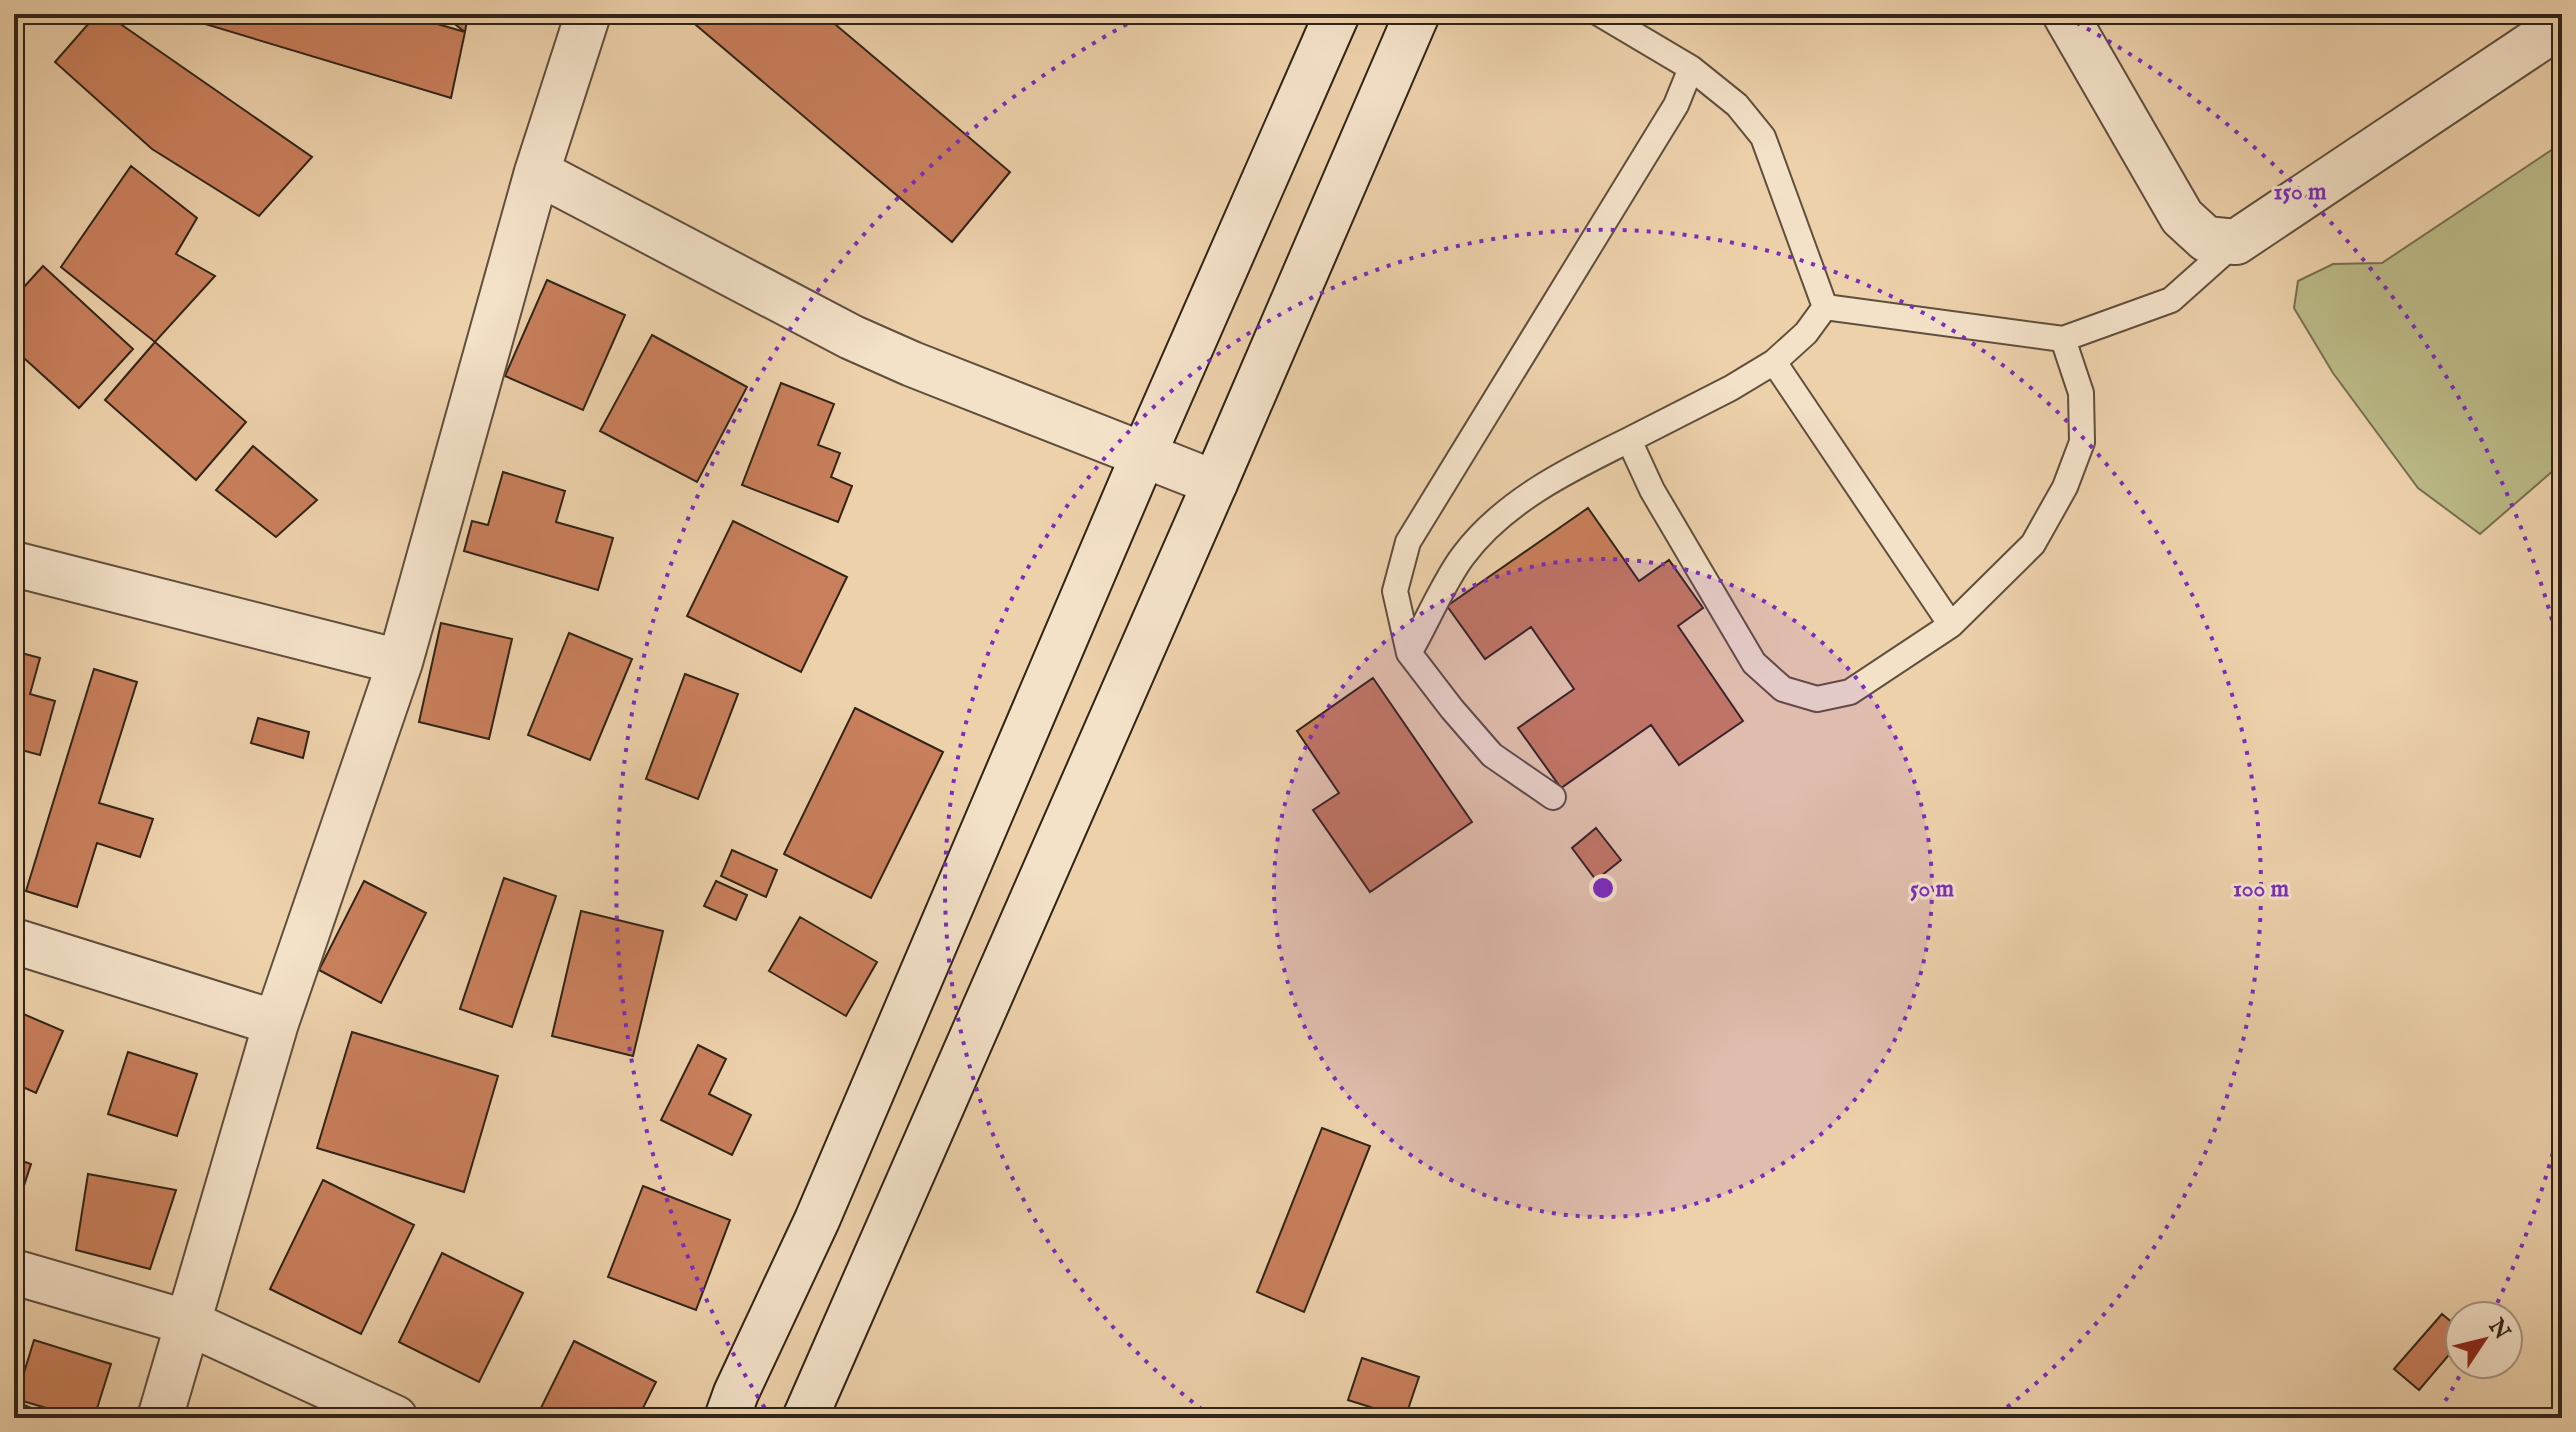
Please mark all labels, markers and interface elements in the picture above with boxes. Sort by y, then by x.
text: 150 m [2273,177,2327,208]
centre of rings [1589,874,1617,902]
text: 50 m [1910,874,1955,905]
text: 100 m [2233,874,2290,905]
north arrow [2444,1300,2524,1380]
text: N [2481,1313,2516,1346]

